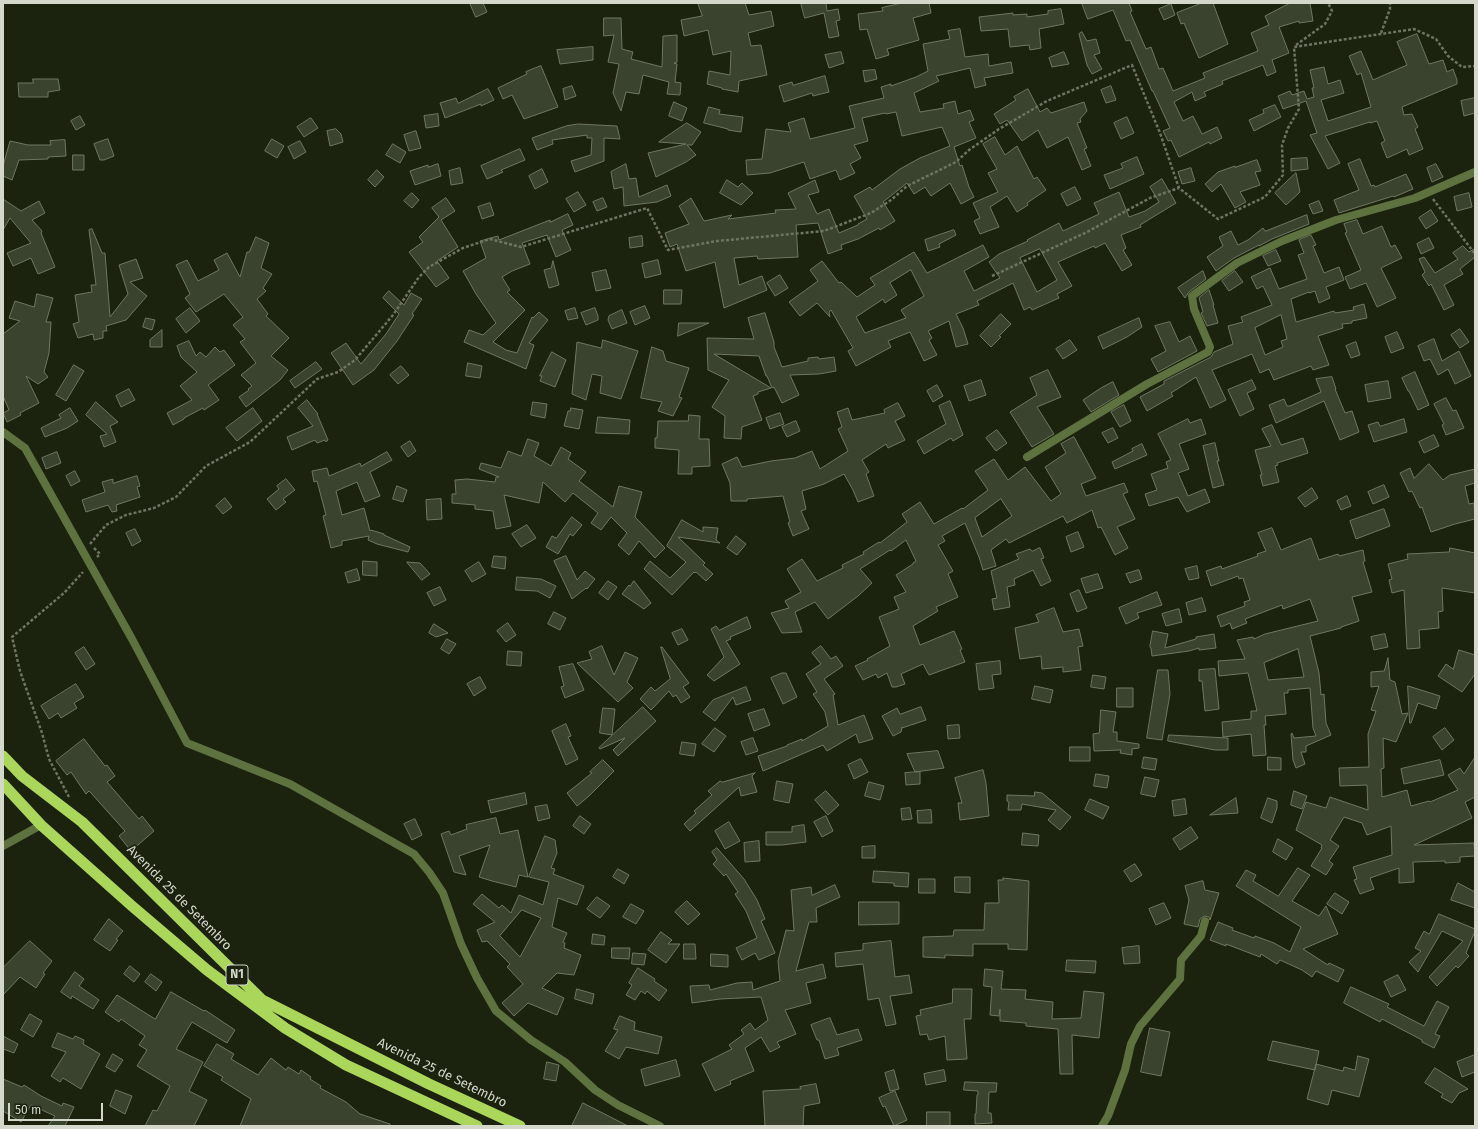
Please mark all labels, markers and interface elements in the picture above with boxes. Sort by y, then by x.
street label: Avenida 25 de Setembro [123,842,235,954]
road number: N1 [226,965,248,985]
street label: Avenida 25 de Setembro [375,1035,509,1111]
scale bar [10,1095,105,1121]
text: 50 m [15,1103,41,1117]

